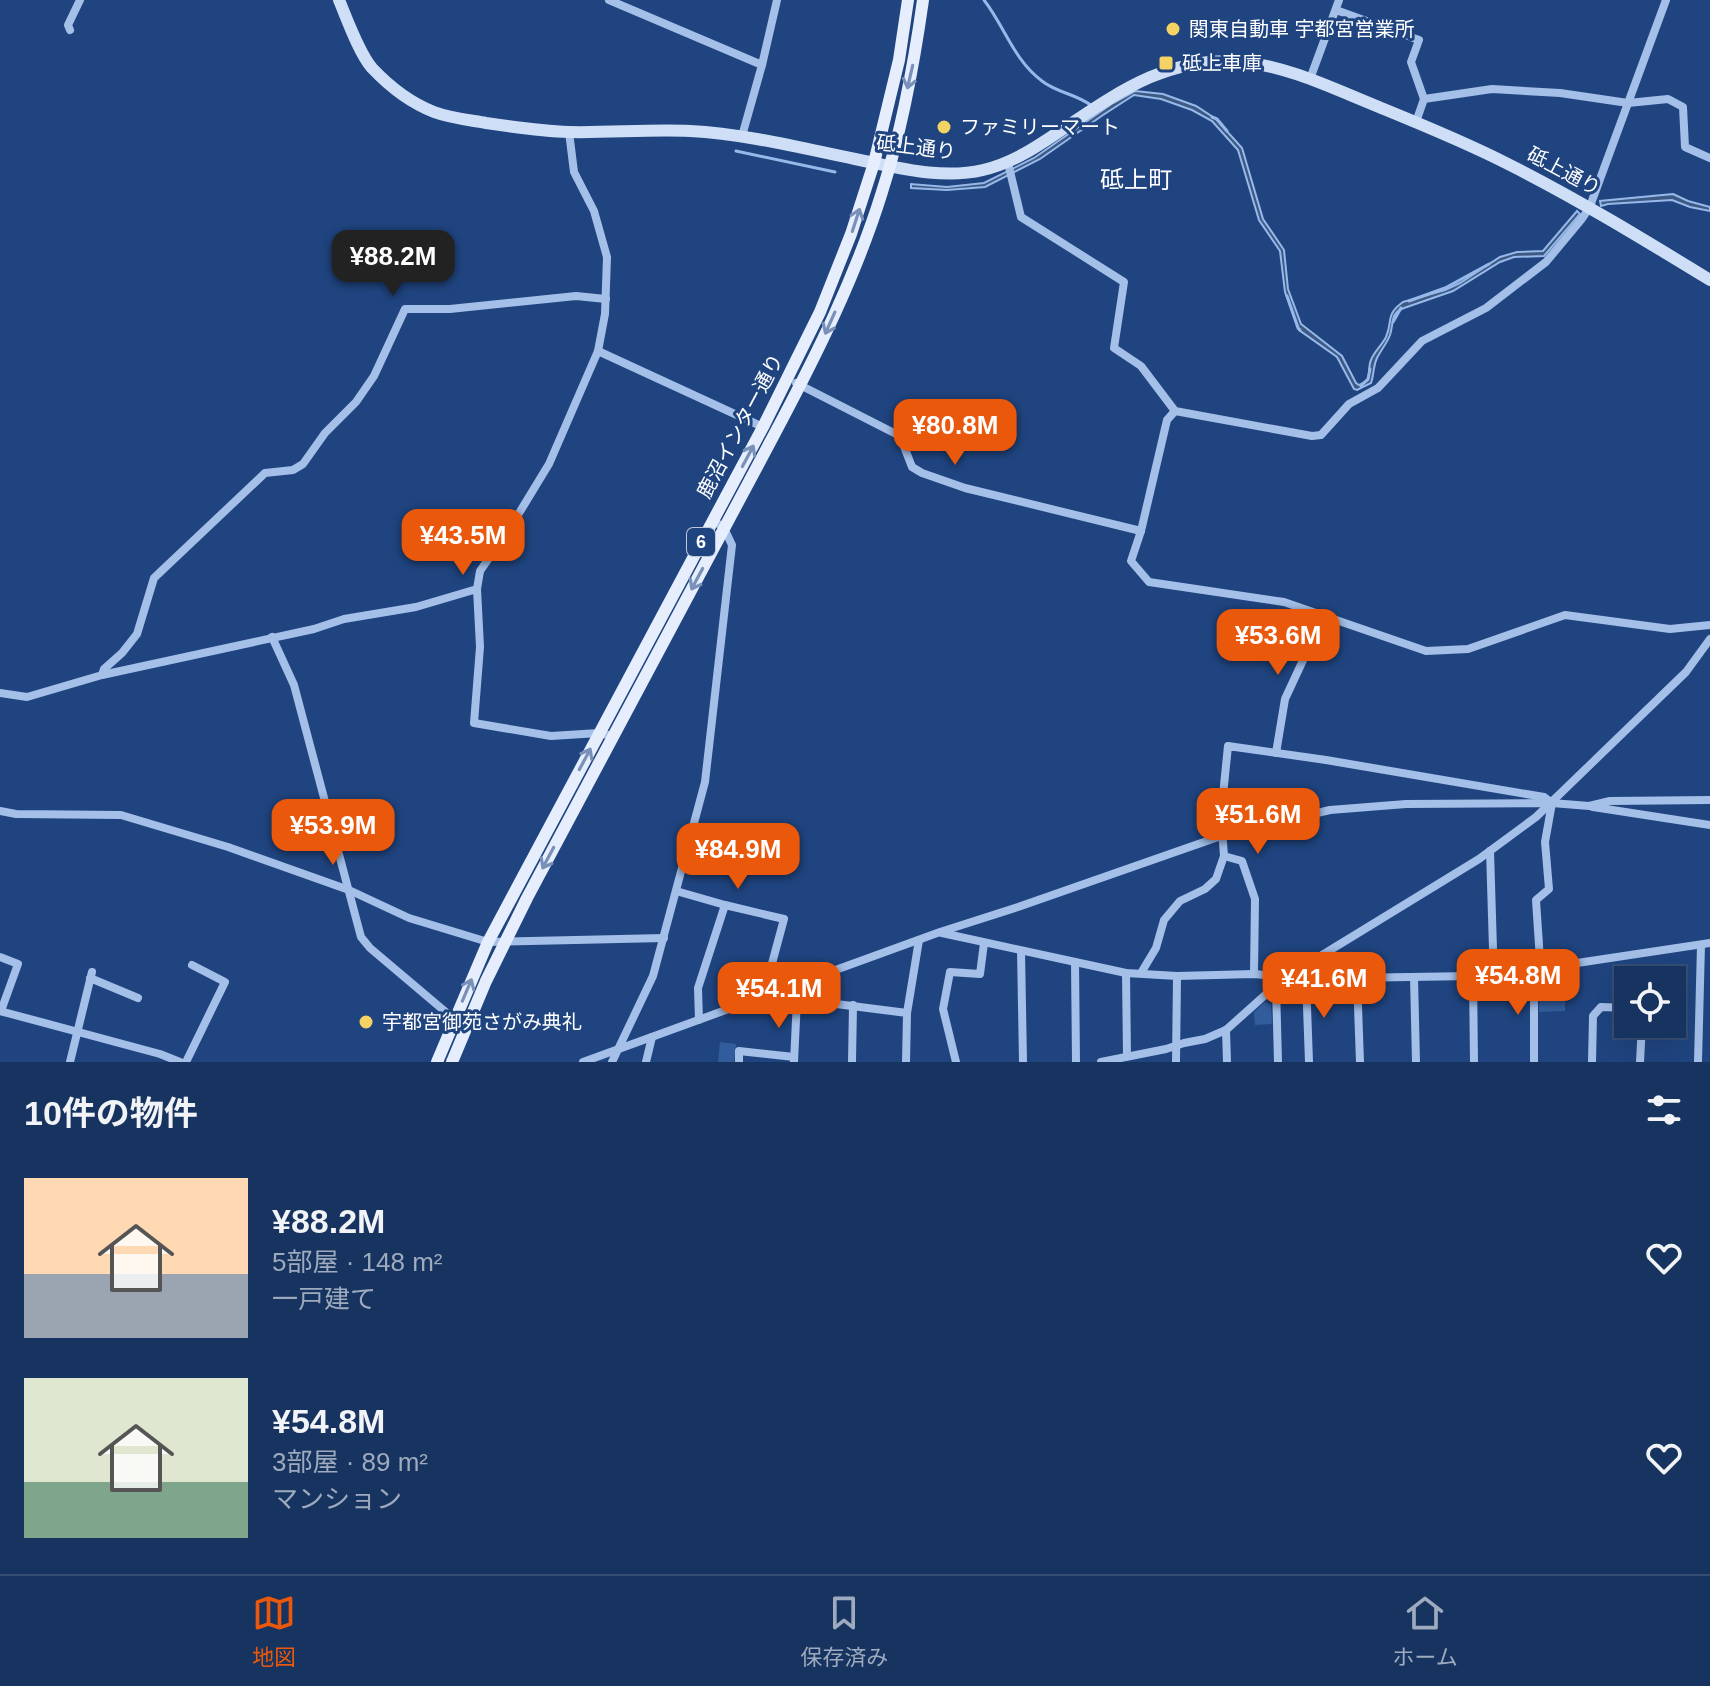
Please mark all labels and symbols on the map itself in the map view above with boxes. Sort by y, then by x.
place label: 関東自動車 宇都宮営業所 [1189,18,1415,40]
marker: 関東自動車 宇都宮営業所 [1164,20,1182,38]
place label: 砥上車庫 [1182,52,1262,74]
marker: 砥上車庫 [1157,54,1175,72]
one-way arrow [902,64,917,89]
place label: ファミリーマート [960,116,1120,138]
marker: ファミリーマート [935,118,953,136]
street label: 砥上通り [875,131,957,163]
street label: 砥上通り [1524,143,1604,199]
district label: 砥上町 [1100,166,1172,193]
one-way arrow [849,207,864,233]
pin: ¥88.2M [328,230,458,298]
one-way arrow [822,311,837,335]
street label: 鹿沼インター通り [693,350,787,502]
pin: ¥80.8M [890,399,1020,467]
one-way arrow [741,444,756,468]
pin: ¥43.5M [398,509,528,577]
road number: 6 [687,528,715,556]
one-way arrow [688,566,704,590]
pin: ¥53.6M [1213,609,1343,677]
one-way arrow [578,747,594,771]
pin: ¥51.6M [1193,788,1323,856]
pin: ¥53.9M [268,799,398,867]
pin: ¥84.9M [673,823,803,891]
one-way arrow [540,845,556,869]
pin: ¥54.8M [1453,949,1583,1017]
pin: ¥41.6M [1259,952,1389,1020]
pin: ¥54.1M [714,962,844,1030]
one-way arrow [460,978,475,1003]
place label: 宇都宮御苑さがみ典礼 [382,1011,582,1033]
marker: 宇都宮御苑さがみ典礼 [357,1013,375,1031]

